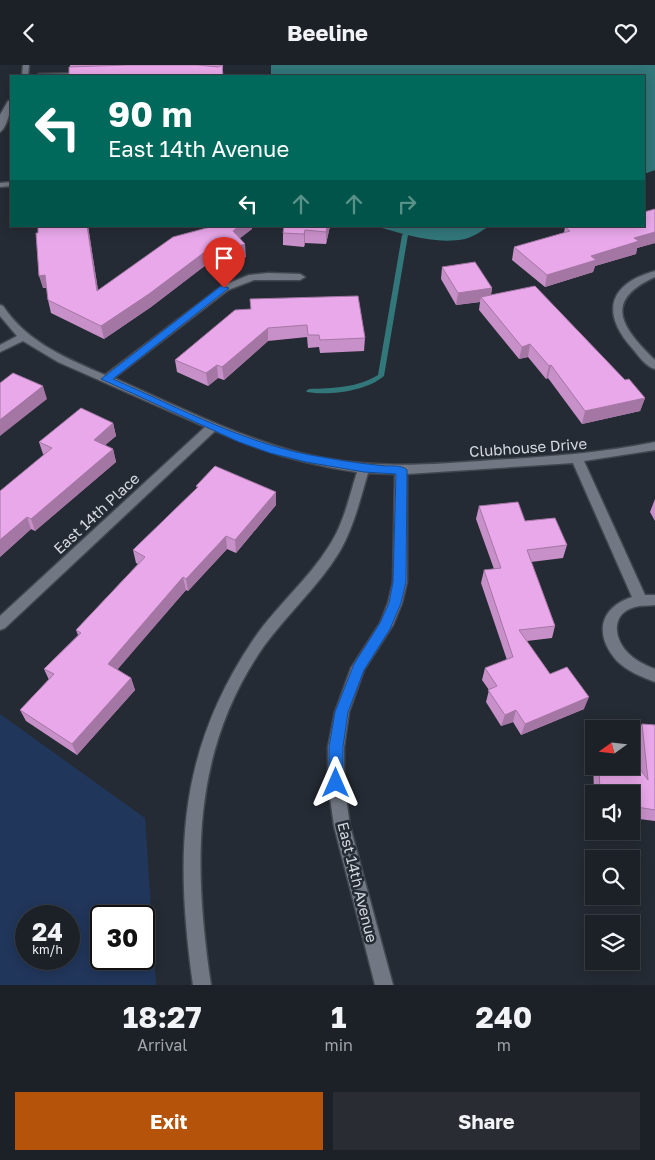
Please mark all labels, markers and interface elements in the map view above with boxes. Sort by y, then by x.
icon: back [15,19,43,47]
text: Beeline [287,19,368,46]
icon: heart [612,19,640,47]
text: 90 m [108,93,192,135]
icon: left [25,95,90,160]
text: East 14th Avenue [108,135,289,162]
icon: left [234,190,262,218]
icon: ahead [287,190,315,218]
icon: ahead [340,190,368,218]
icon: right [393,190,421,218]
pin [203,237,245,288]
icon: arrive [210,244,238,272]
street label: Clubhouse Drive [468,434,588,460]
street label: East 14th Place [49,469,143,557]
north arrow [585,720,640,775]
map controls [585,720,640,970]
position arrow [309,756,361,808]
button: sound [585,785,640,840]
street label: East 14th Avenue [334,820,382,944]
button: search [585,850,640,905]
speed limit sign: 30 [90,905,155,970]
button: layers [585,915,640,970]
text: 24 [32,916,63,947]
text: km/h [32,942,63,957]
text: 18:27 [123,999,202,1035]
text: 1 [331,999,346,1035]
text: 240 [476,999,532,1035]
text: Arrival [137,1035,187,1055]
text: min [325,1035,353,1055]
text: m [497,1035,511,1055]
button: Exit [15,1092,323,1150]
button: Share [333,1092,640,1150]

